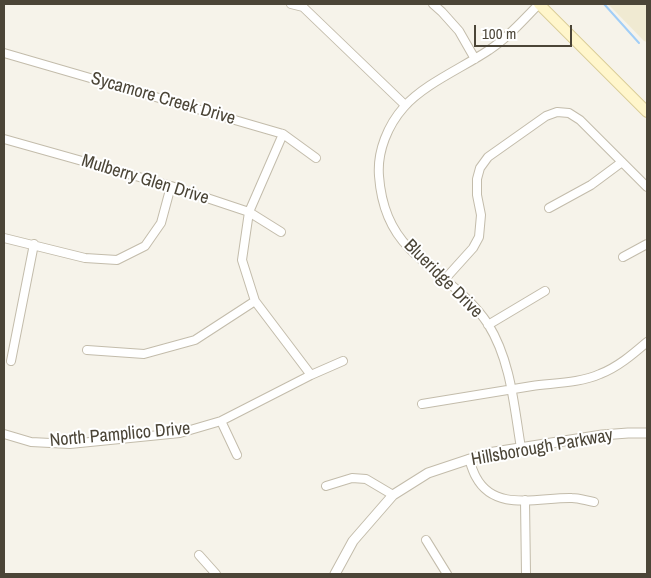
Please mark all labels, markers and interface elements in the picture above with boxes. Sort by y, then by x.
scale bar [476,15,574,47]
text: 100 m [482,23,516,44]
street label: Sycamore Creek Drive [88,68,238,130]
street label: Mulberry Glen Drive [79,150,211,210]
street label: Blueridge Drive [399,235,487,323]
street label: North Pamplico Drive [49,418,191,452]
street label: Hillsborough Parkway [469,425,615,471]

